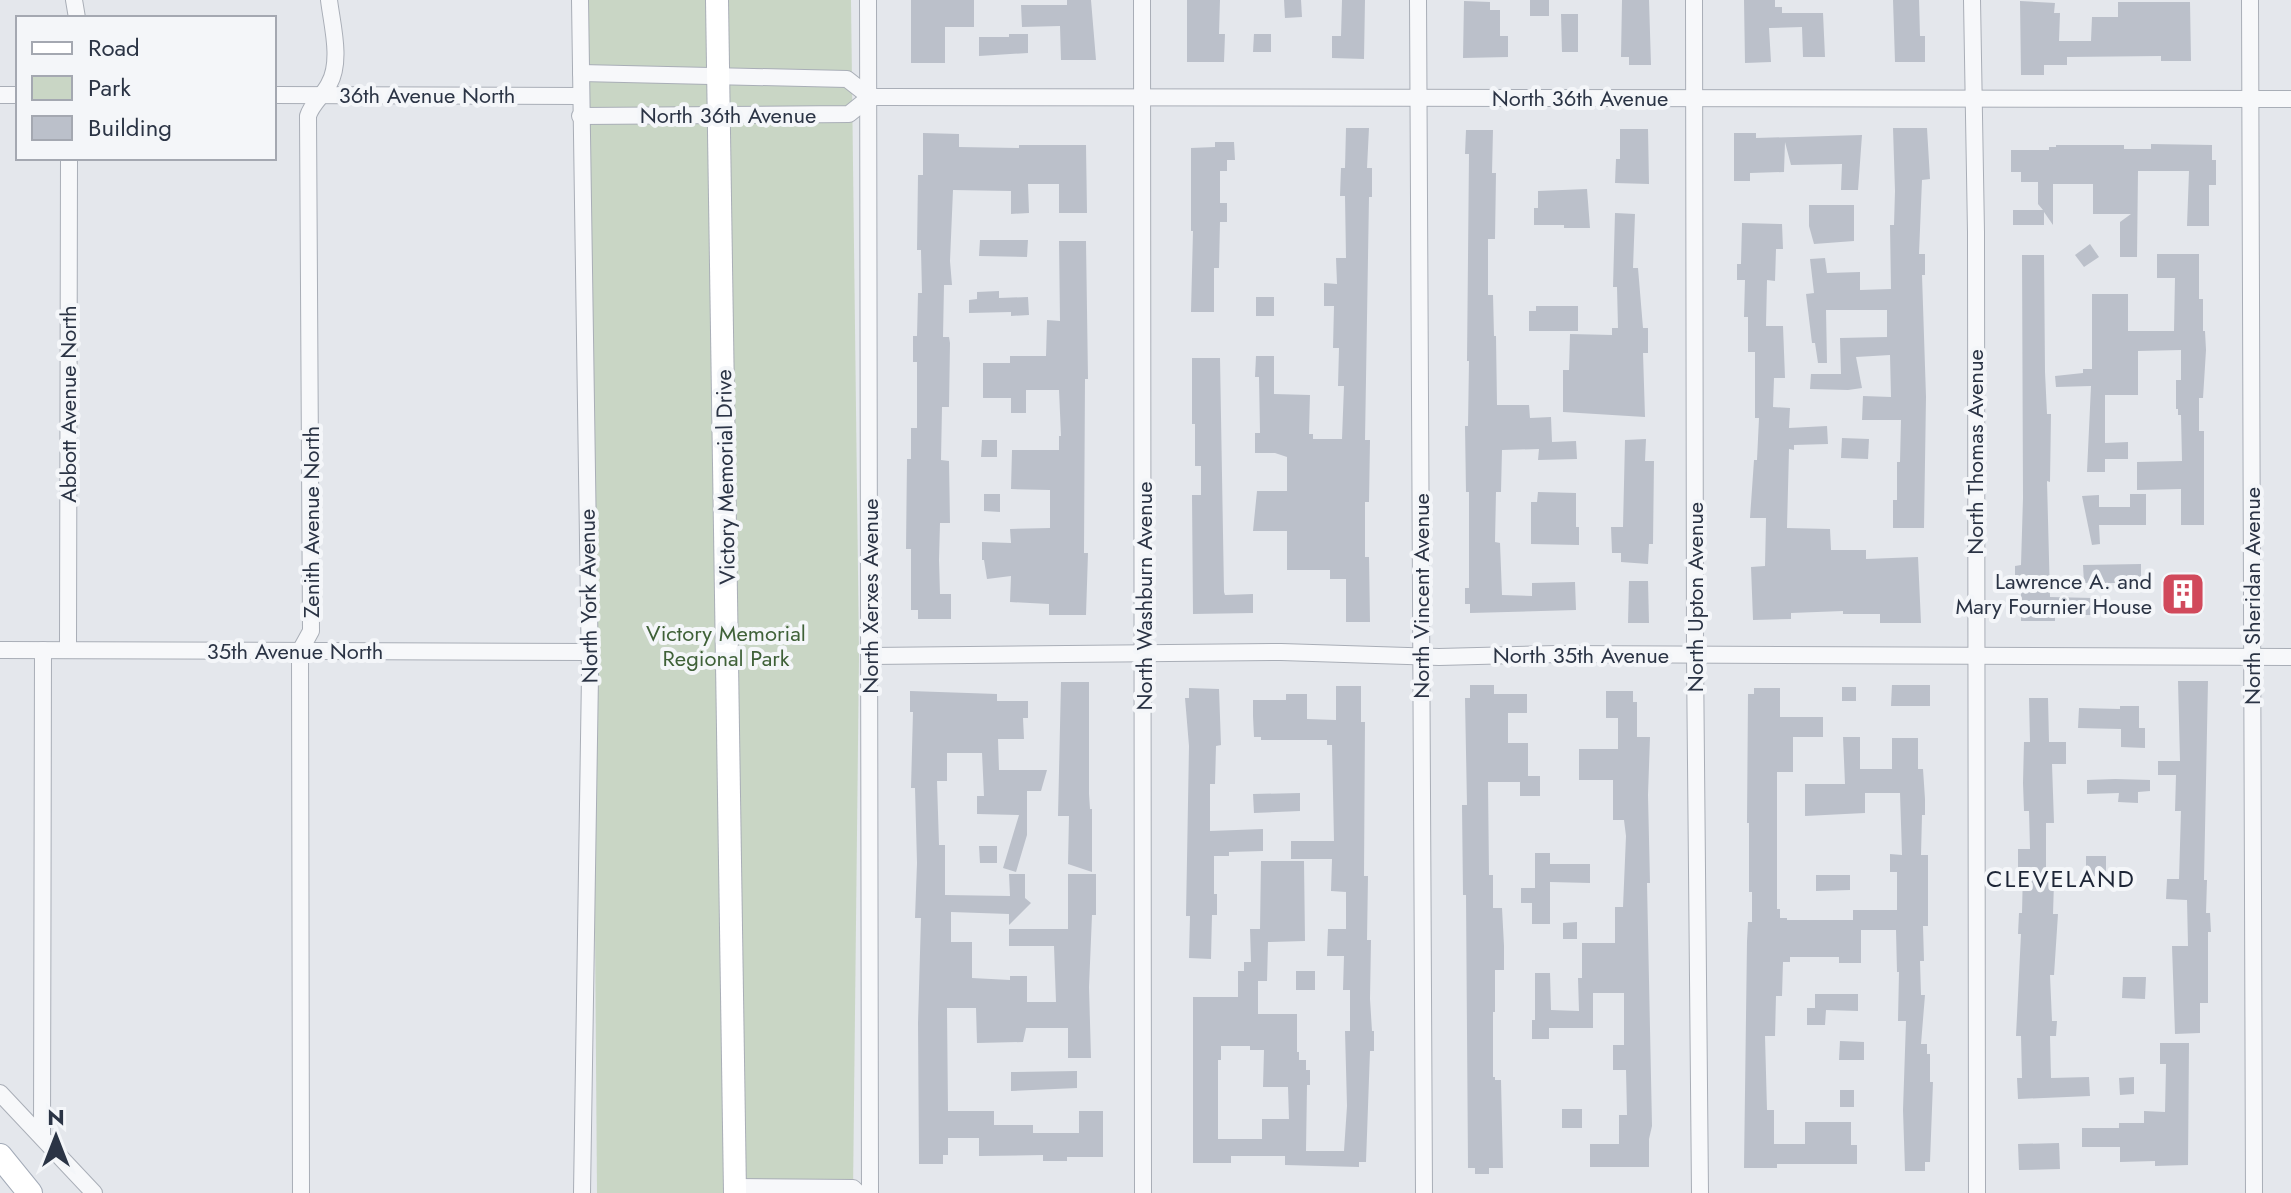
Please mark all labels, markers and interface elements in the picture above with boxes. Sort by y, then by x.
legend [16,16,276,160]
text: Road [88,30,140,65]
text: Park [88,70,131,105]
street label: 36th Avenue North [339,79,515,111]
street label: North 36th Avenue [1492,82,1668,114]
street label: North 36th Avenue [640,99,816,131]
text: Building [88,110,172,145]
street label: Abbott Avenue North [52,305,84,503]
street label: North Thomas Avenue [1959,349,1991,555]
street label: Victory Memorial Drive [707,369,743,585]
street label: Zenith Avenue North [295,426,327,618]
street label: North Washburn Avenue [1128,482,1160,710]
street label: North Sheridan Avenue [2236,487,2268,705]
street label: North Vincent Avenue [1405,493,1437,699]
street label: North Xerxes Avenue [854,498,886,694]
street label: North Upton Avenue [1679,502,1711,692]
street label: North York Avenue [570,508,606,684]
place label: Lawrence A. and Mary Fournier House [1955,565,2152,622]
building icon: Lawrence A. and Mary Fournier House [2159,570,2207,618]
park label: Victory Memorial Regional Park [646,617,806,674]
street label: 35th Avenue North [207,635,383,667]
street label: North 35th Avenue [1493,639,1669,671]
district label: CLEVELAND [1986,861,2136,896]
north arrow [16,1097,96,1177]
text: N [47,1101,65,1133]

